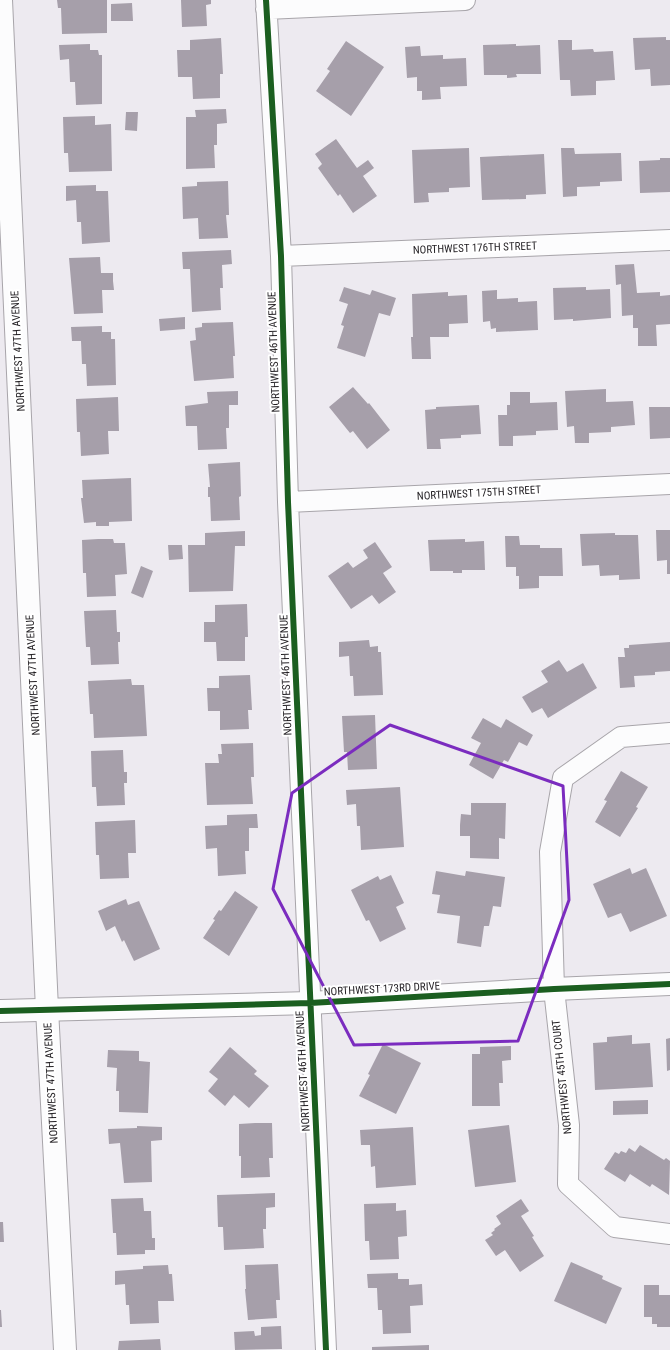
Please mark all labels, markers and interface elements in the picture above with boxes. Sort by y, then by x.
street label: NORTHWEST 176TH STREET [413,239,538,257]
street label: NORTHWEST 47TH AVENUE [8,290,28,412]
street label: NORTHWEST 46TH AVENUE [265,291,283,413]
street label: NORTHWEST 175TH STREET [417,483,542,503]
street label: NORTHWEST 47TH AVENUE [23,614,43,736]
street label: NORTHWEST 46TH AVENUE [277,614,295,736]
street label: NORTHWEST 173RD DRIVE [324,979,441,999]
street label: NORTHWEST 46TH AVENUE [293,1010,313,1132]
street label: NORTHWEST 45TH COURT [549,1019,574,1135]
street label: NORTHWEST 47TH AVENUE [41,1022,61,1144]

